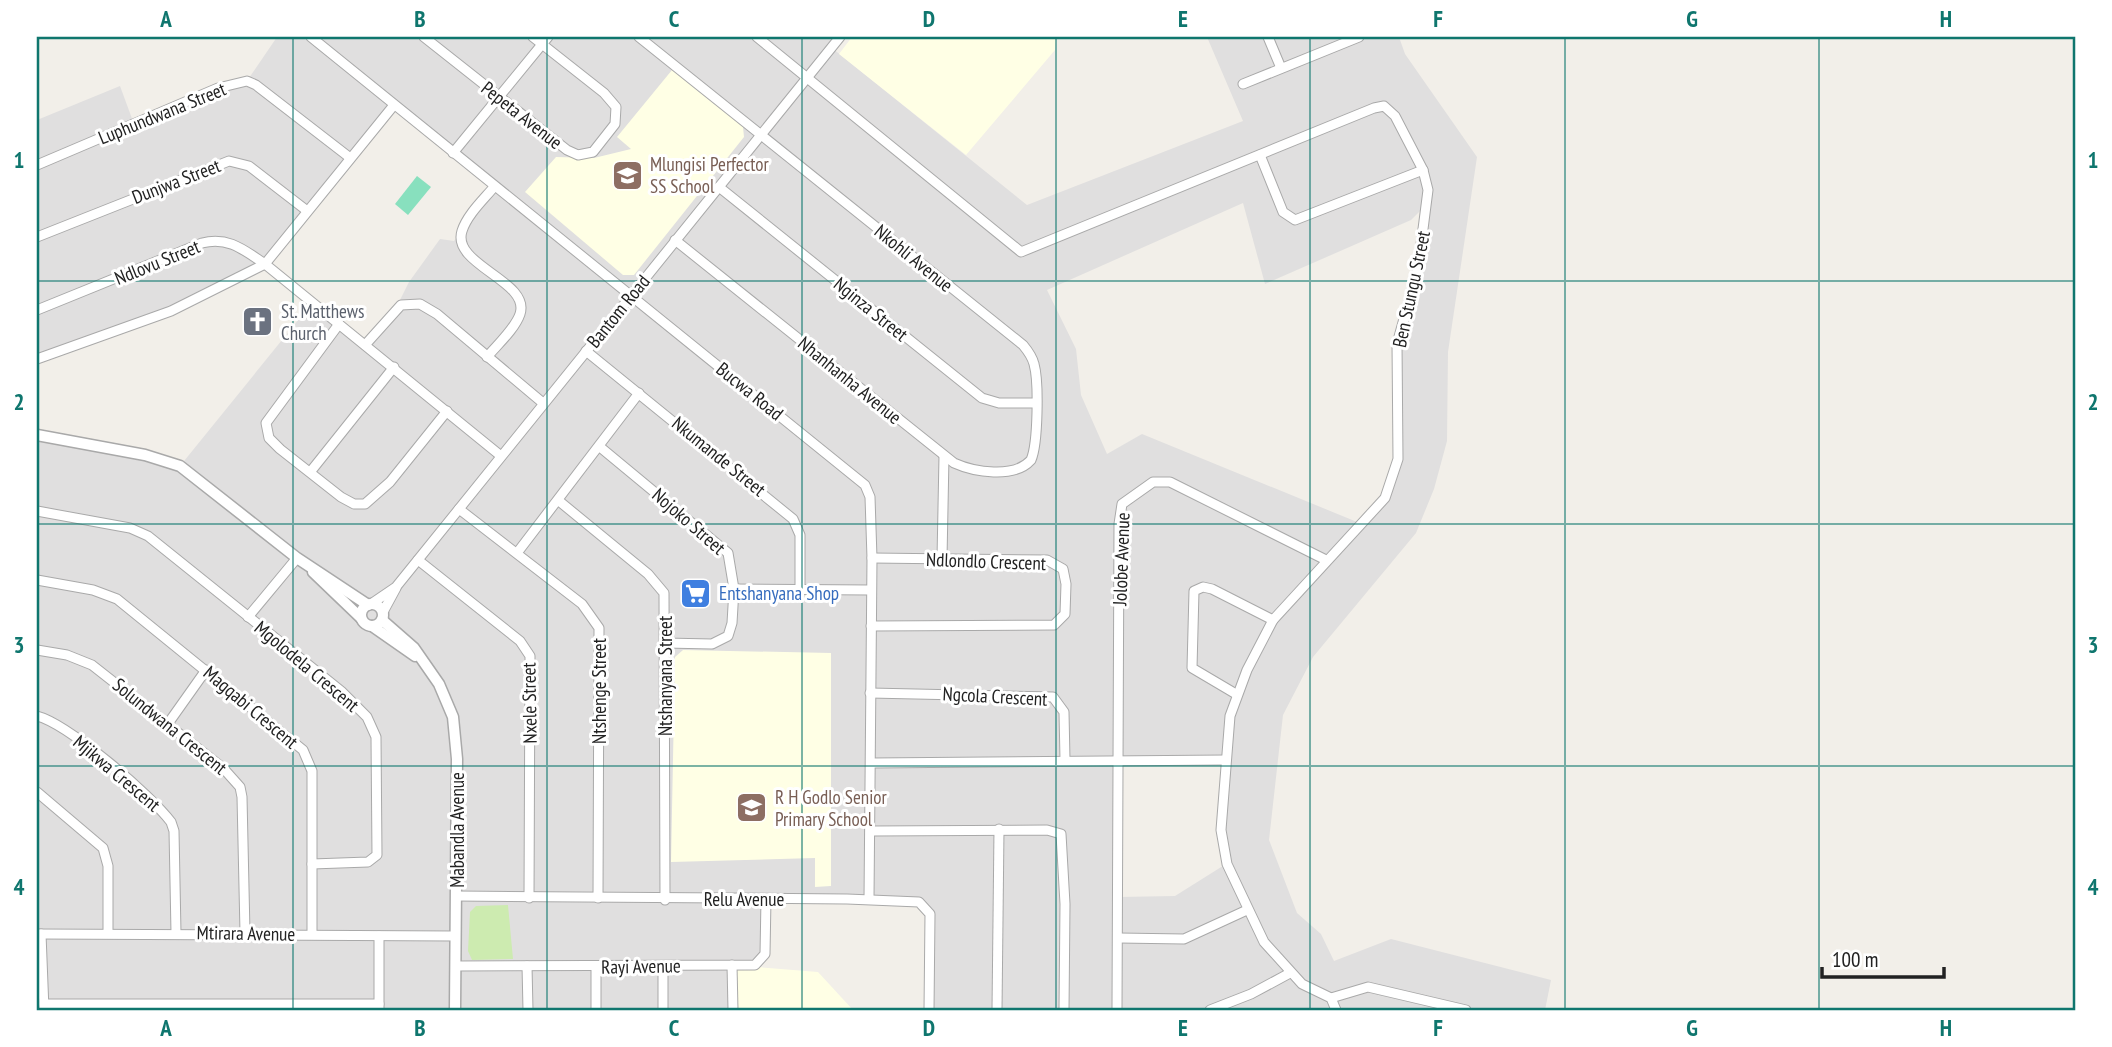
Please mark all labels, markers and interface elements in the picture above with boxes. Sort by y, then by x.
text: A [159,4,172,33]
text: B [414,4,426,33]
text: C [669,4,680,33]
text: D [923,4,935,33]
text: E [1178,4,1188,33]
text: F [1433,4,1443,33]
text: G [1686,4,1698,33]
text: H [1940,4,1952,33]
street label: Luphundwana Street [95,76,230,149]
street label: Pepeta Avenue [477,76,567,154]
text: 1 [14,145,25,174]
text: 1 [2088,145,2099,174]
place label: Mlungisi Perfector SS School [650,152,770,198]
street label: Dunjwa Street [128,153,224,209]
school or university icon: Mlungisi Perfector SS School [610,158,644,192]
street label: Nkohli Avenue [870,219,958,297]
street label: Ben Stungu Street [1387,228,1435,350]
street label: Ndlovu Street [111,234,204,290]
street label: Bantom Road [581,270,655,352]
street label: Nginza Street [829,272,914,347]
place label: St. Matthews Church [281,299,364,345]
church icon: St. Matthews Church [241,305,275,339]
street label: Nhanhanha Avenue [793,331,907,429]
street label: Bucwa Road [712,357,788,425]
text: 2 [14,387,25,416]
text: 2 [2088,387,2099,416]
street label: Nkumande Street [667,411,771,502]
street label: Nojoko Street [647,483,731,560]
street label: Jolobe Avenue [1107,512,1135,607]
street label: Ndlondlo Crescent [926,547,1047,575]
supermarket icon: Entshanyana Shop [679,576,713,610]
place label: Entshanyana Shop [719,581,839,605]
street label: Mgolodela Crescent [250,615,365,717]
street label: Ntshanyana Street [653,615,677,736]
text: 3 [14,630,25,659]
text: 3 [2088,630,2099,659]
street label: Ntshenge Street [587,637,611,744]
street label: Magqabi Crescent [199,661,304,754]
street label: Nxele Street [516,661,542,744]
street label: Solundwana Crescent [108,673,233,780]
street label: Ngcola Crescent [942,681,1049,711]
street label: Mjikwa Crescent [69,730,166,817]
street label: Mabandla Avenue [445,772,469,888]
place label: R H Godlo Senior Primary School [775,785,887,831]
school or university icon: R H Godlo Senior Primary School [735,791,769,825]
text: 4 [14,872,25,901]
text: 4 [2088,872,2099,901]
street label: Relu Avenue [704,887,784,911]
street label: Mtirara Avenue [196,920,296,946]
scale bar [1822,935,1944,979]
text: 100 m [1832,946,1878,973]
street label: Rayi Avenue [601,953,681,979]
text: A [159,1013,172,1042]
text: B [414,1013,426,1042]
text: C [669,1013,680,1042]
text: D [923,1013,935,1042]
text: E [1178,1013,1188,1042]
text: F [1433,1013,1443,1042]
text: G [1686,1013,1698,1042]
text: H [1940,1013,1952,1042]

